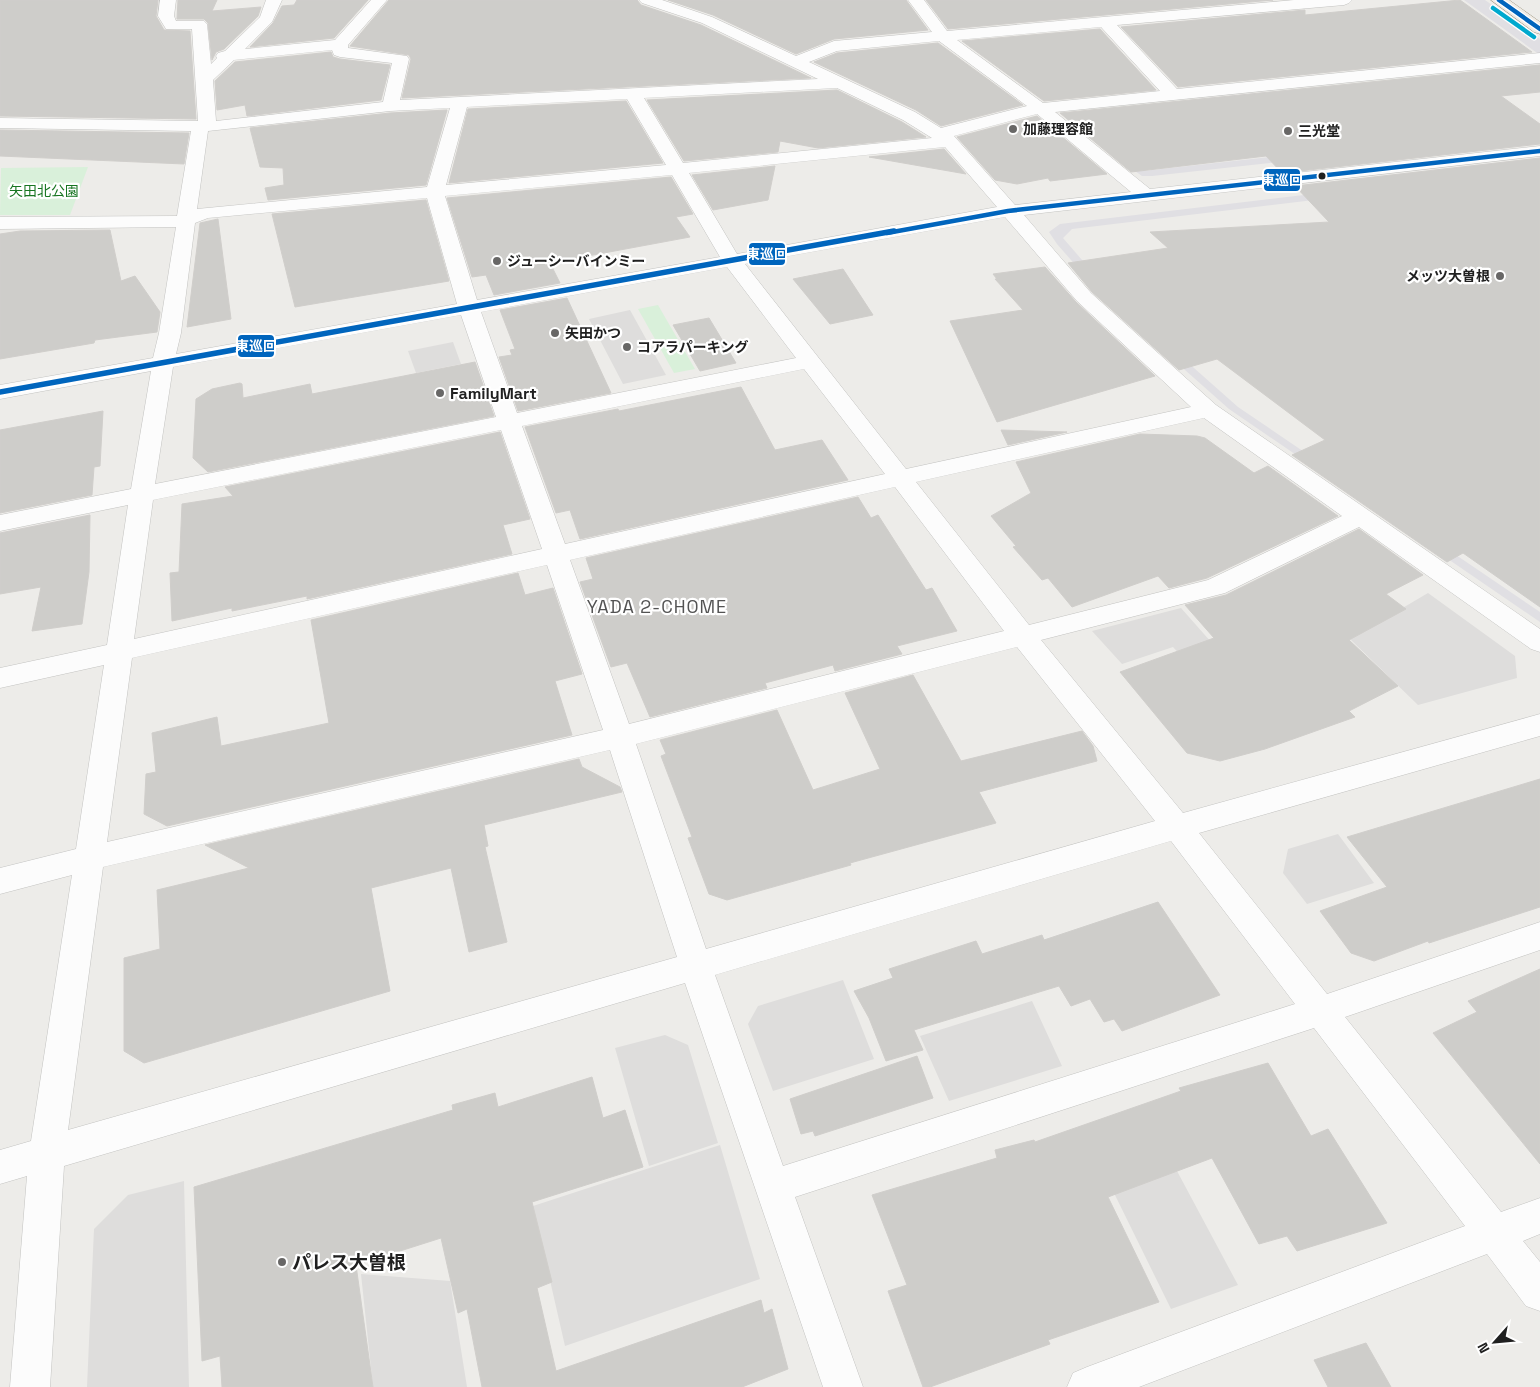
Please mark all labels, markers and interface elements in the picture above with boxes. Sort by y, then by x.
place label: 加藤理容館 [1023,120,1093,138]
place label: 三光堂 [1298,122,1340,140]
marker: 加藤理容館 [1007,123,1019,135]
marker: 三光堂 [1282,125,1294,137]
line badge: 東巡回 [1263,168,1301,192]
text: 東巡回 [1261,171,1303,189]
unlabelled marker [1317,171,1327,181]
park label: 矢田北公園 [9,182,79,200]
line badge: 東巡回 [748,242,786,266]
text: 東巡回 [746,245,788,263]
place label: ジューシーバインミー [507,252,646,270]
marker: ジューシーバインミー [491,255,503,267]
place label: メッツ大曽根 [1406,267,1490,285]
marker: メッツ大曽根 [1494,270,1506,282]
place label: 矢田かつ [565,324,621,342]
marker: 矢田かつ [549,327,561,339]
line badge: 東巡回 [237,334,275,358]
text: 東巡回 [235,337,277,355]
place label: コアラパーキング [637,338,748,356]
marker: コアラパーキング [621,341,633,353]
place label: FamilyMart [450,383,537,404]
marker: FamilyMart [434,387,446,399]
district label: YADA 2-CHOME [587,595,727,618]
place label: パレス大曽根 [292,1250,406,1275]
marker: パレス大曽根 [276,1256,288,1268]
north arrow [1470,1317,1520,1367]
text: N [1473,1340,1494,1356]

